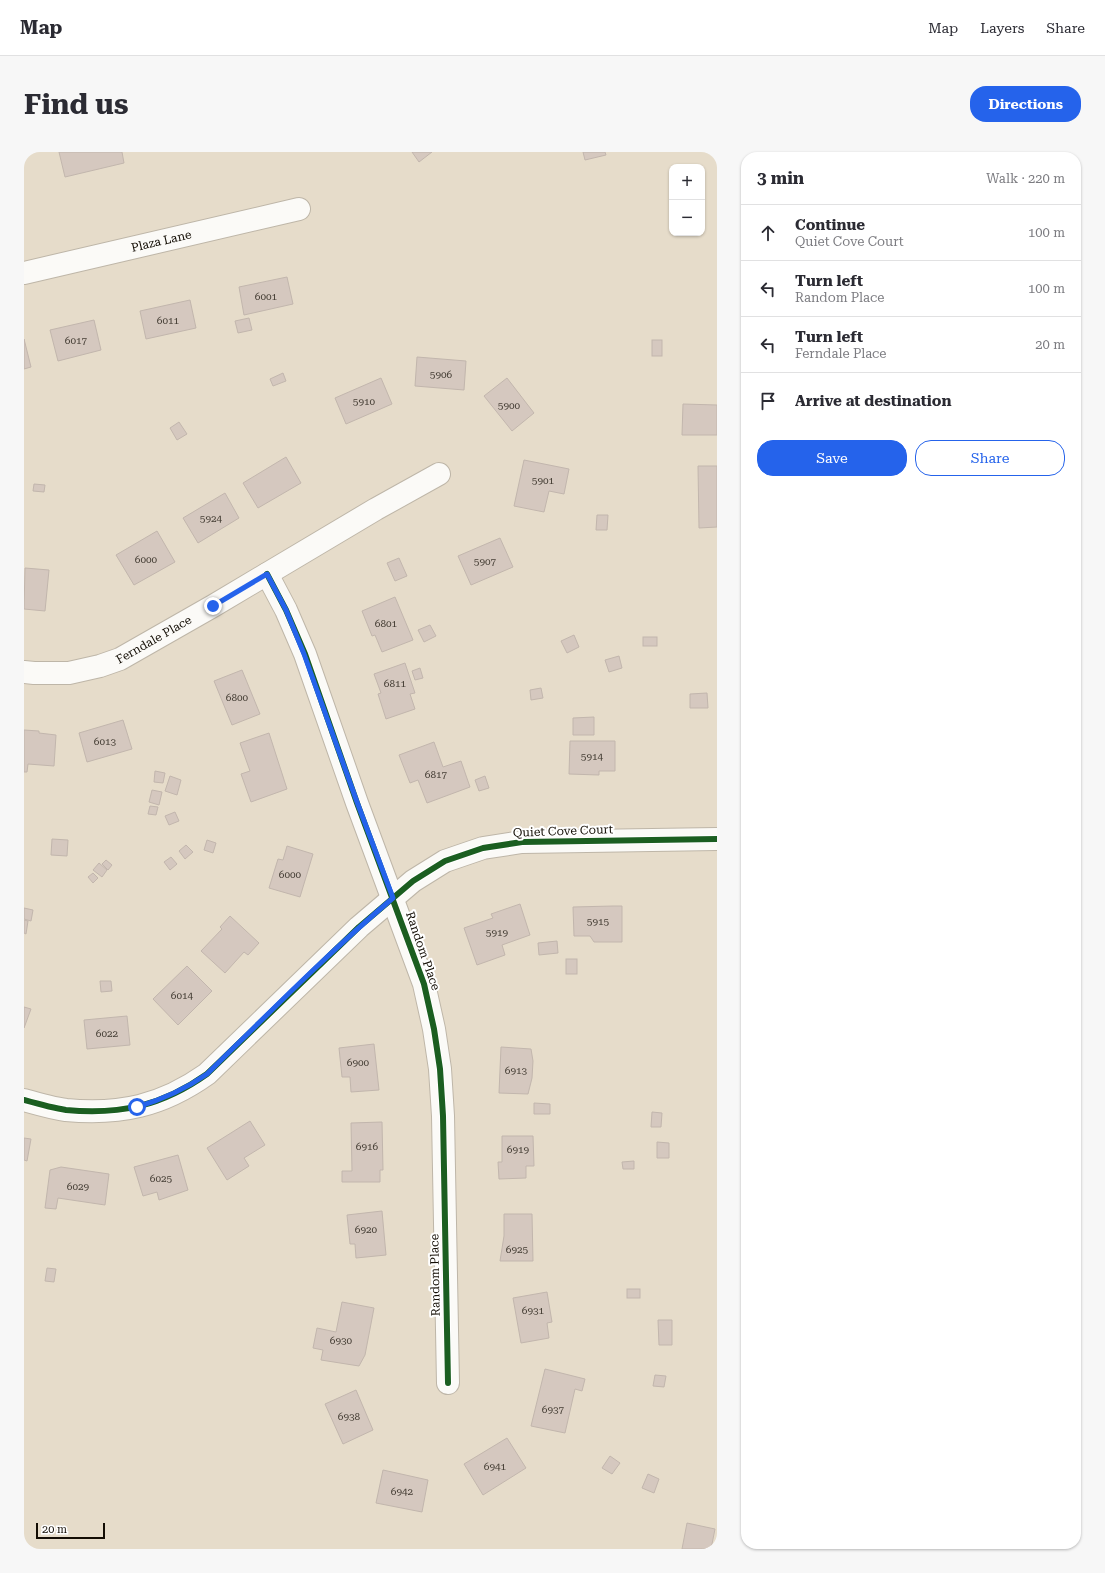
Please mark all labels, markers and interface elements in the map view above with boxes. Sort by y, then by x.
text: Map [20,16,62,39]
text: Map [928,20,958,36]
text: Layers [980,20,1024,36]
text: Share [1046,20,1085,36]
button: Directions [970,86,1081,122]
text: Find us [24,88,128,121]
map controls [669,164,705,236]
button: + [669,164,705,200]
text: 3 min [757,168,804,188]
text: Walk · 220 m [986,171,1065,186]
button: − [669,200,705,236]
text: Continue [795,216,865,234]
icon: ahead [757,222,779,244]
text: 100 m [1028,225,1065,240]
street label: Plaza Lane [130,227,193,255]
text: Quiet Cove Court [795,234,904,249]
text: Turn left [795,272,863,290]
icon: left [757,278,779,300]
text: 100 m [1028,281,1065,296]
text: Random Place [795,290,884,305]
house number: 6001 [255,291,278,302]
house number: 6011 [157,315,180,326]
text: Turn left [795,328,863,346]
icon: left [757,334,779,356]
house number: 6017 [65,335,88,346]
text: 20 m [1035,337,1065,352]
text: Ferndale Place [795,346,887,361]
house number: 5906 [430,369,453,380]
icon: arrive [757,390,779,412]
text: Arrive at destination [795,392,951,410]
house number: 5910 [353,396,376,407]
house number: 5900 [498,400,521,411]
button: Save [757,440,907,476]
button: Share [915,440,1065,476]
house number: 5901 [532,475,555,486]
house number: 5924 [200,513,223,524]
house number: 6000 [135,554,158,565]
house number: 5907 [474,556,497,567]
route end [204,597,222,615]
street label: Ferndale Place [114,612,194,667]
house number: 6801 [375,618,398,629]
house number: 6811 [384,678,407,689]
house number: 6800 [226,692,249,703]
house number: 6013 [94,736,117,747]
house number: 5914 [581,751,604,762]
house number: 6817 [425,769,448,780]
street label: Quiet Cove Court [513,822,614,840]
house number: 6000 [279,869,302,880]
street label: Random Place [403,910,443,993]
house number: 5915 [587,916,610,927]
house number: 5919 [486,927,509,938]
house number: 6014 [171,990,194,1001]
house number: 6022 [96,1028,119,1039]
house number: 6900 [347,1057,370,1068]
house number: 6913 [505,1065,528,1076]
route start [128,1098,146,1116]
house number: 6916 [356,1141,379,1152]
house number: 6919 [507,1144,530,1155]
house number: 6025 [150,1173,173,1184]
house number: 6029 [67,1181,90,1192]
house number: 6920 [355,1224,378,1235]
street label: Random Place [427,1233,443,1316]
house number: 6925 [506,1244,529,1255]
house number: 6931 [522,1305,545,1316]
house number: 6930 [330,1335,353,1346]
house number: 6937 [542,1404,565,1415]
house number: 6938 [338,1411,361,1422]
house number: 6941 [484,1461,507,1472]
house number: 6942 [391,1486,414,1497]
scale bar [36,1521,105,1540]
text: 20 m [42,1523,67,1536]

